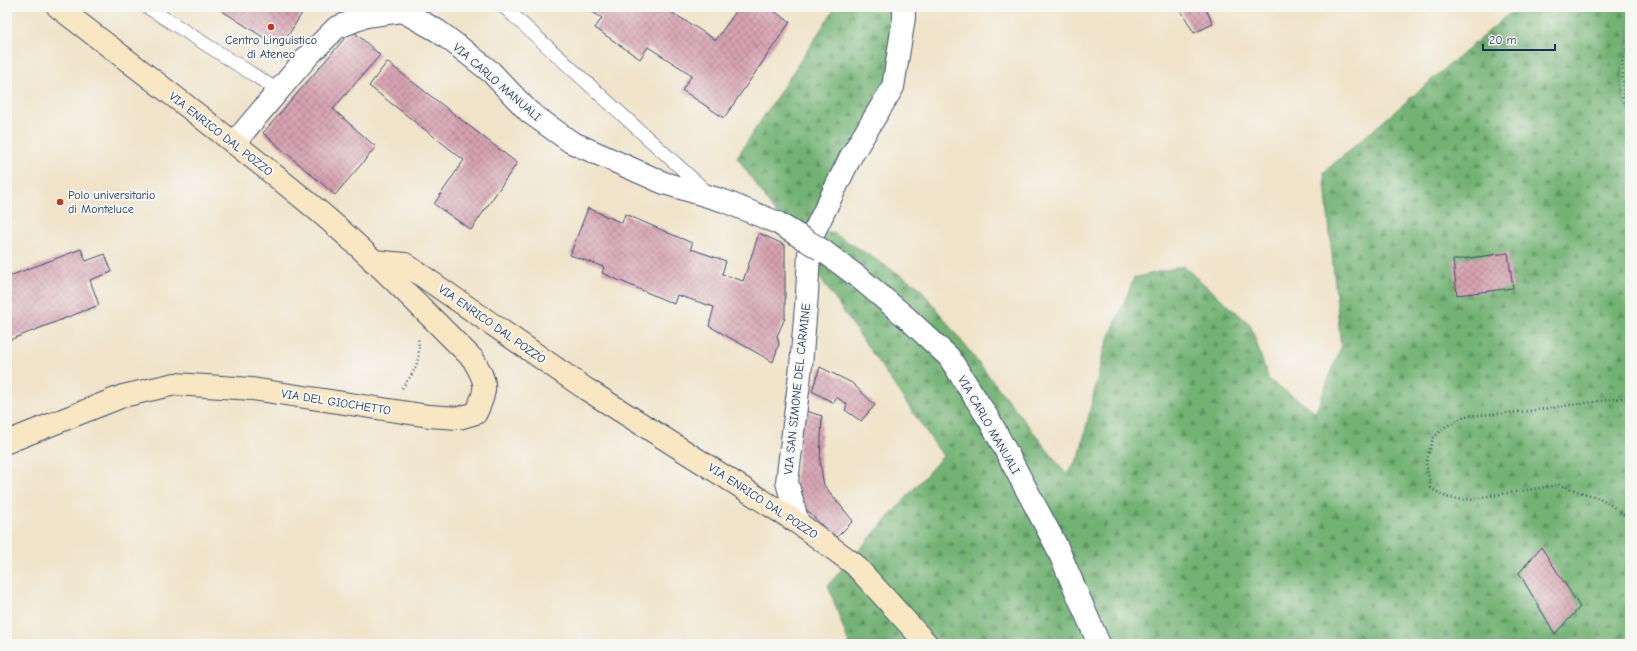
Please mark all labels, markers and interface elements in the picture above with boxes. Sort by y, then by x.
marker: Centro Linguistico di Ateneo [266,22,276,32]
scale bar [1483,26,1555,52]
place label: Centro Linguistico di Ateneo [225,33,317,61]
text: 20 m [1489,33,1517,47]
street label: VIA CARLO MANUALI [450,40,544,124]
street label: VIA ENRICO DAL POZZO [166,89,276,179]
place label: Polo universitario di Monteluce [68,188,155,216]
marker: Polo universitario di Monteluce [55,197,65,207]
street label: VIA ENRICO DAL POZZO [436,282,549,367]
street label: VIA SAN SIMONE DEL CARMINE [781,303,813,475]
street label: VIA CARLO MANUALI [955,373,1023,477]
street label: VIA DEL GIOCHETTO [280,386,392,418]
street label: VIA ENRICO DAL POZZO [706,460,821,542]

